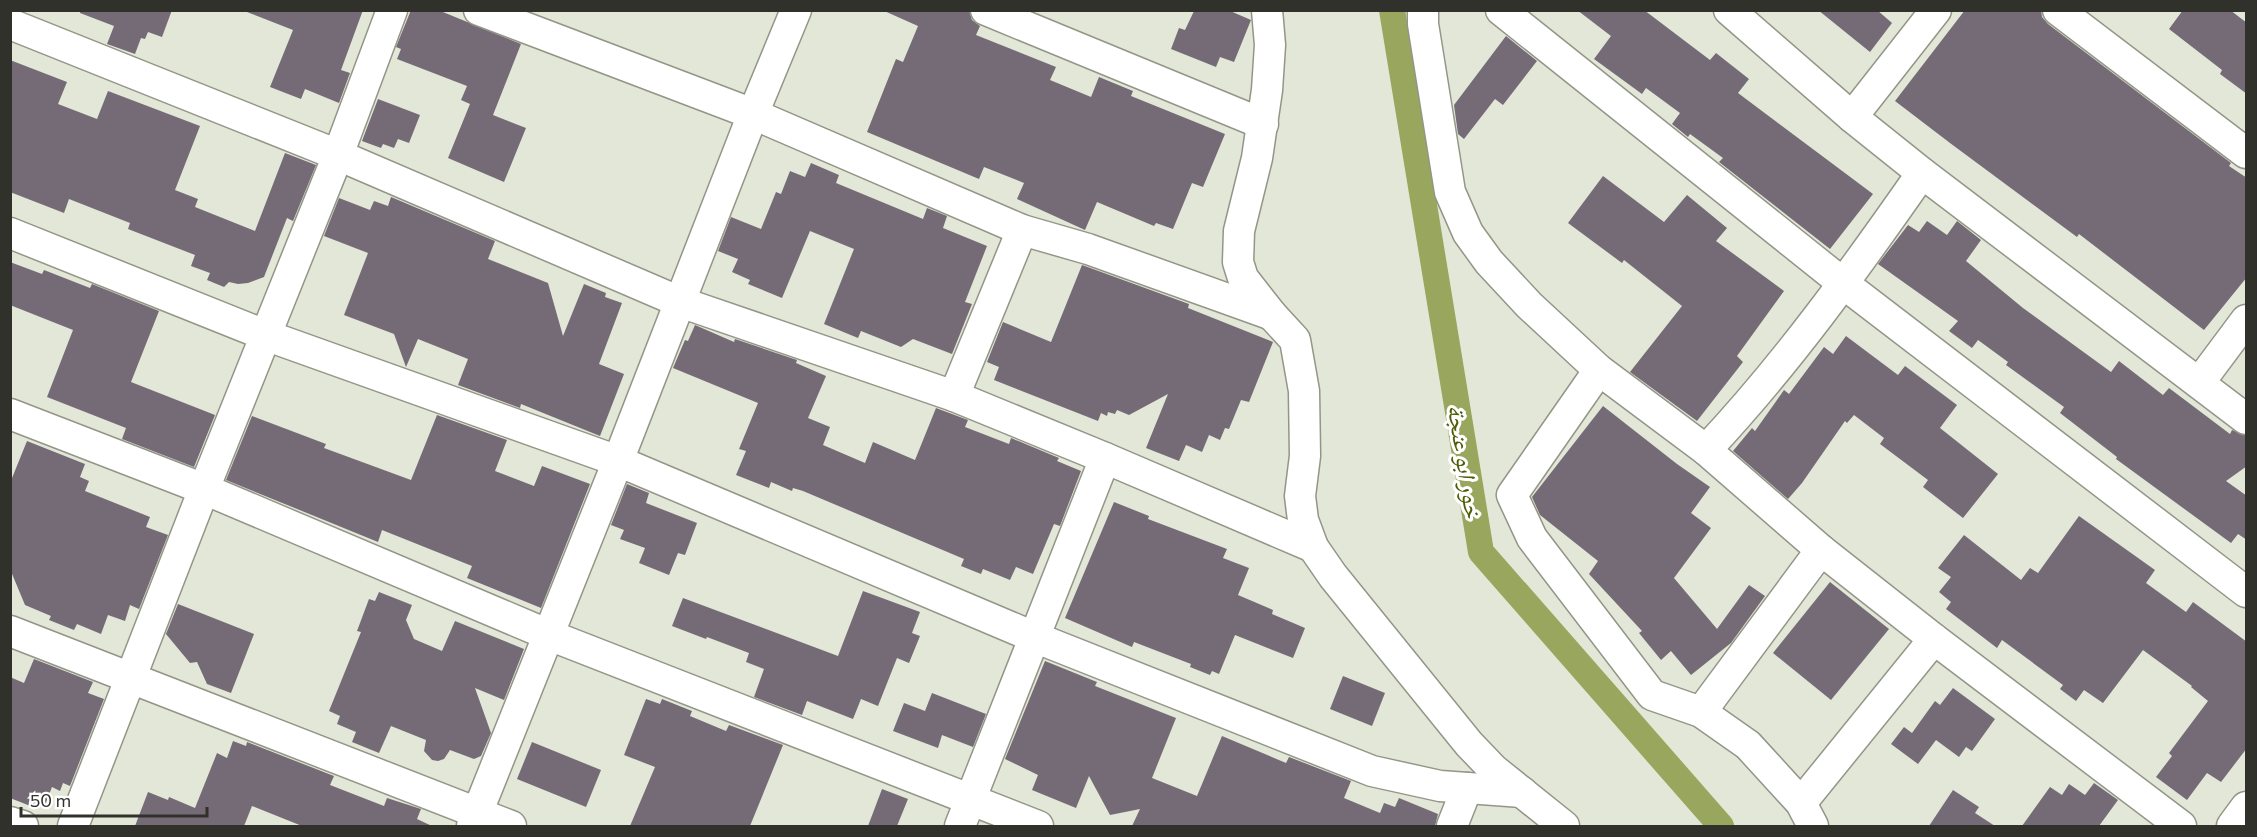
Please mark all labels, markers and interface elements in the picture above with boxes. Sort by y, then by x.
water label: خور ابو عنجة [1442,402,1489,521]
scale bar [21,780,207,818]
text: 50 m [30,789,71,811]

